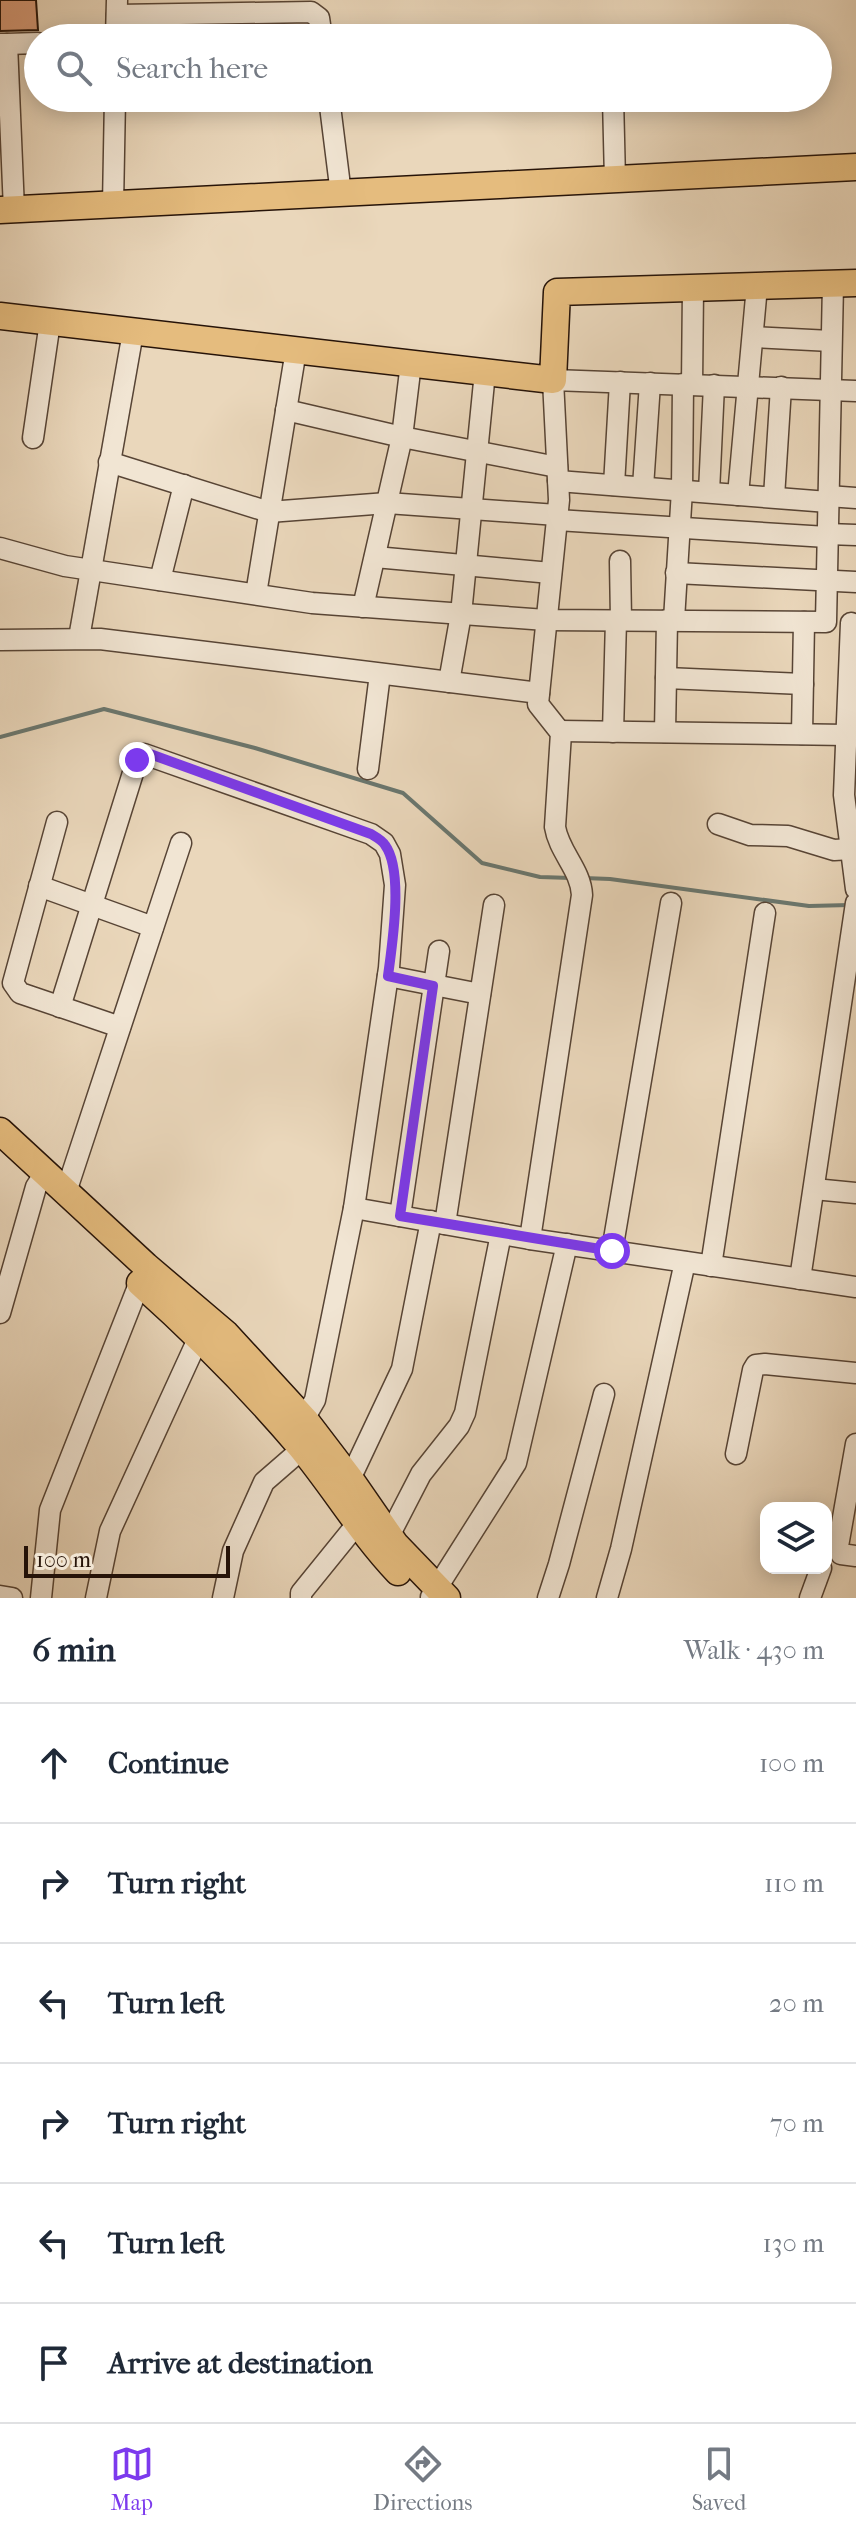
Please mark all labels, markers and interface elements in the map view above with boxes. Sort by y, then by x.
search box [24,24,832,112]
icon: search [52,46,96,90]
text: Search here [116,51,268,86]
route end [119,742,155,778]
route start [594,1233,630,1269]
map controls [760,1502,832,1574]
button: layers [760,1502,832,1574]
scale bar [24,1542,230,1578]
text: 100 m [36,1547,91,1573]
text: 6 min [32,1630,116,1670]
text: Walk · 430 m [684,1635,824,1666]
icon: ahead [32,1741,76,1785]
text: Continue [108,1746,229,1781]
text: 100 m [759,1748,824,1779]
icon: right [32,1861,76,1905]
text: Turn right [108,1866,246,1901]
text: 110 m [764,1868,824,1899]
icon: left [32,1981,76,2025]
text: Turn left [108,1986,225,2021]
text: 20 m [769,1988,824,2019]
icon: right [32,2101,76,2145]
text: Turn right [108,2106,246,2141]
text: 70 m [770,2108,824,2139]
icon: left [32,2221,76,2265]
text: Turn left [108,2226,225,2261]
text: 130 m [763,2228,824,2259]
icon: arrive [32,2341,76,2385]
text: Arrive at destination [108,2346,373,2381]
tab: Map [110,2442,154,2516]
tab: Directions [373,2442,472,2516]
tab: Saved [692,2442,746,2516]

